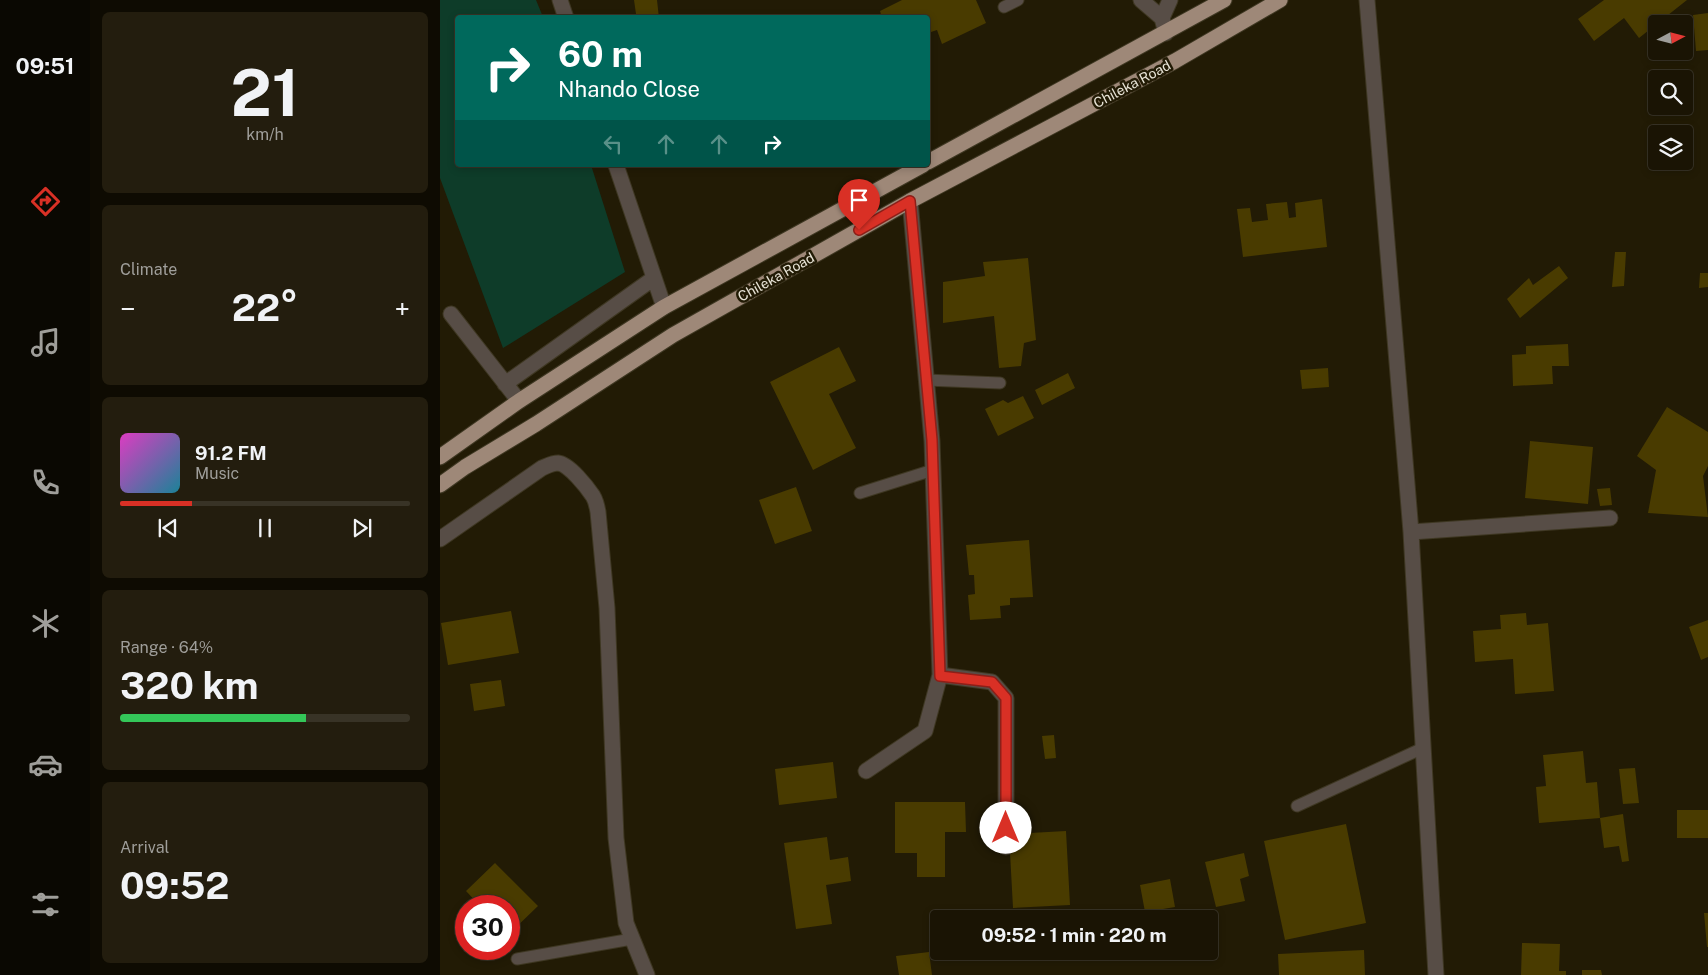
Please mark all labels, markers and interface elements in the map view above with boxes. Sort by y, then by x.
north arrow [1648,15,1692,60]
map controls [1648,15,1693,170]
text: 60 m [558,34,643,75]
icon: right [475,35,540,100]
text: 09:51 [16,53,74,79]
text: 21 [230,54,300,131]
street label: Chileka Road [1091,57,1173,111]
button: search [1648,70,1693,115]
text: Nhando Close [558,76,700,102]
text: km/h [246,125,284,144]
button: layers [1648,125,1693,170]
icon: left [599,130,627,158]
icon: ahead [652,130,680,158]
icon: ahead [705,130,733,158]
icon: right [758,130,786,158]
pin [838,179,880,230]
icon: directions [28,184,63,219]
icon: arrive [845,186,873,214]
street label: Chileka Road [735,249,817,305]
text: Climate [120,260,177,279]
text: 22° [232,285,298,330]
text: − [120,292,136,325]
text: + [394,292,410,325]
icon: music [28,325,63,360]
text: 91.2 FM [195,442,267,464]
text: Music [195,464,239,483]
icon: phone [28,465,63,500]
icon: previous [154,514,182,542]
icon: pause [251,514,279,542]
icon: next [348,514,376,542]
icon: climate [28,606,63,641]
text: Range · 64% [120,638,213,657]
text: 320 km [120,663,259,708]
icon: car [28,747,63,782]
position arrow [979,801,1031,853]
text: Arrival [120,838,169,857]
text: 09:52 [120,863,229,908]
icon: filters [28,887,63,922]
speed limit sign: 30 [455,895,520,960]
text: 09:52 · 1 min · 220 m [981,924,1167,946]

